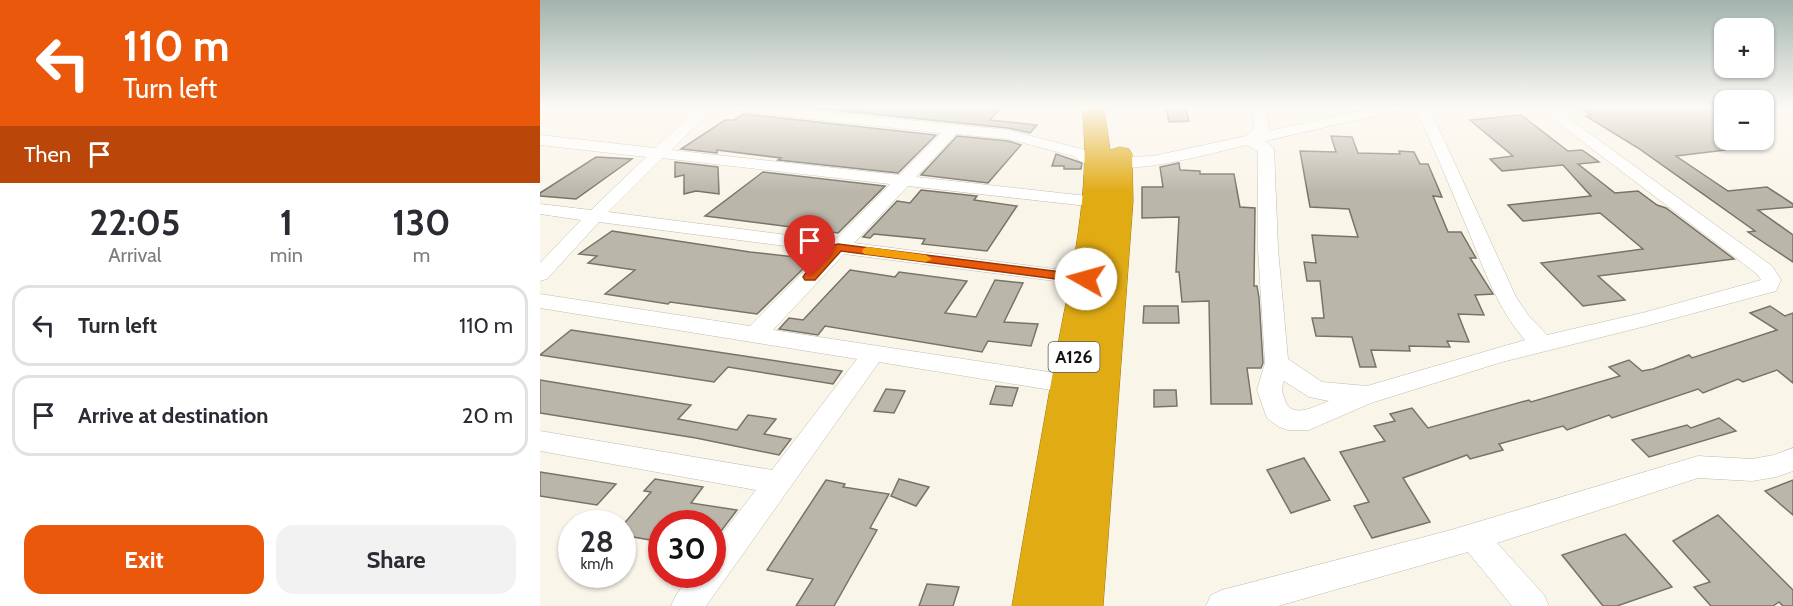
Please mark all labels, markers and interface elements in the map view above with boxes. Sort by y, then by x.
map controls [1714,18,1774,150]
button: + [1714,18,1774,78]
text: 110 m [123,20,230,72]
icon: left [24,24,102,102]
text: Turn left [123,72,217,105]
button: − [1714,90,1774,150]
icon: arrive [83,138,116,171]
text: Then [24,141,71,168]
text: 22:05 [90,200,180,244]
text: 1 [280,200,293,244]
text: 130 [392,200,450,244]
pin [784,215,835,277]
icon: arrive [793,224,826,257]
text: Arrival [108,243,162,267]
text: min [270,243,303,267]
text: m [413,243,430,267]
position arrow [1054,247,1118,311]
icon: left [27,309,60,342]
text: Turn left [78,312,157,339]
text: 110 m [459,312,513,339]
road number: A126 [1048,342,1100,372]
icon: arrive [27,399,60,432]
text: Arrive at destination [78,402,268,429]
text: 20 m [462,402,513,429]
speed limit sign: 30 [648,510,726,588]
text: 28 [580,523,614,560]
button: Exit [24,525,264,594]
button: Share [276,525,516,594]
text: km/h [581,555,613,573]

